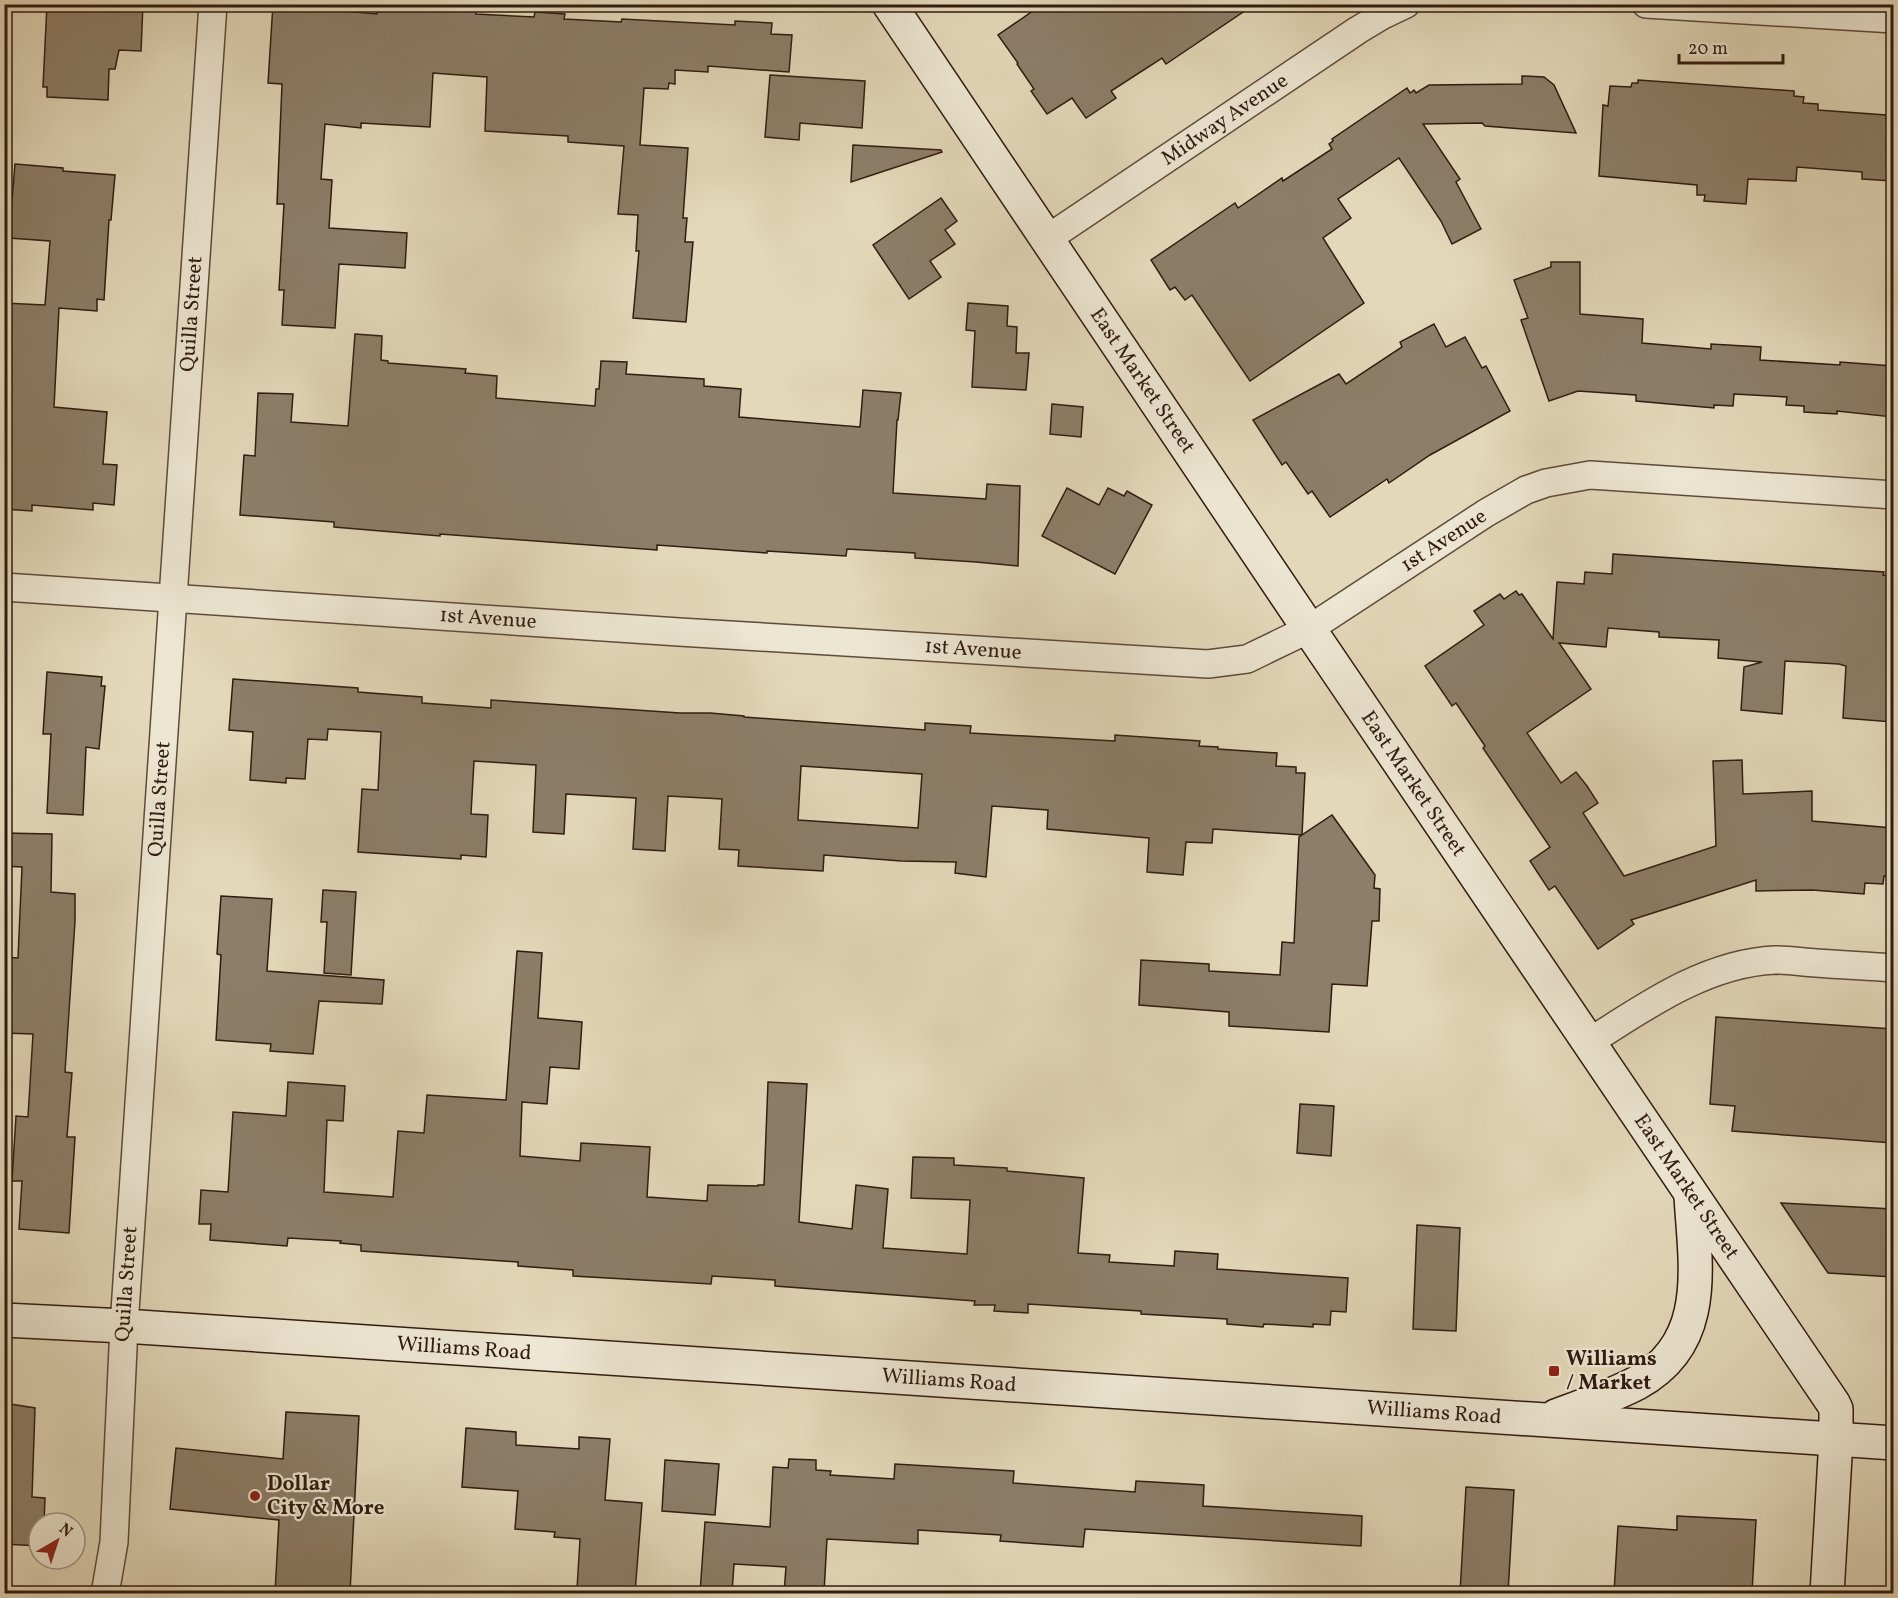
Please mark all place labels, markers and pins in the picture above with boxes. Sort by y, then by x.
place label: Williams / Market [1566,1345,1657,1398]
marker: Williams / Market [1547,1364,1561,1378]
place label: Dollar City & More [267,1470,384,1523]
marker: Dollar City & More [248,1489,262,1503]

